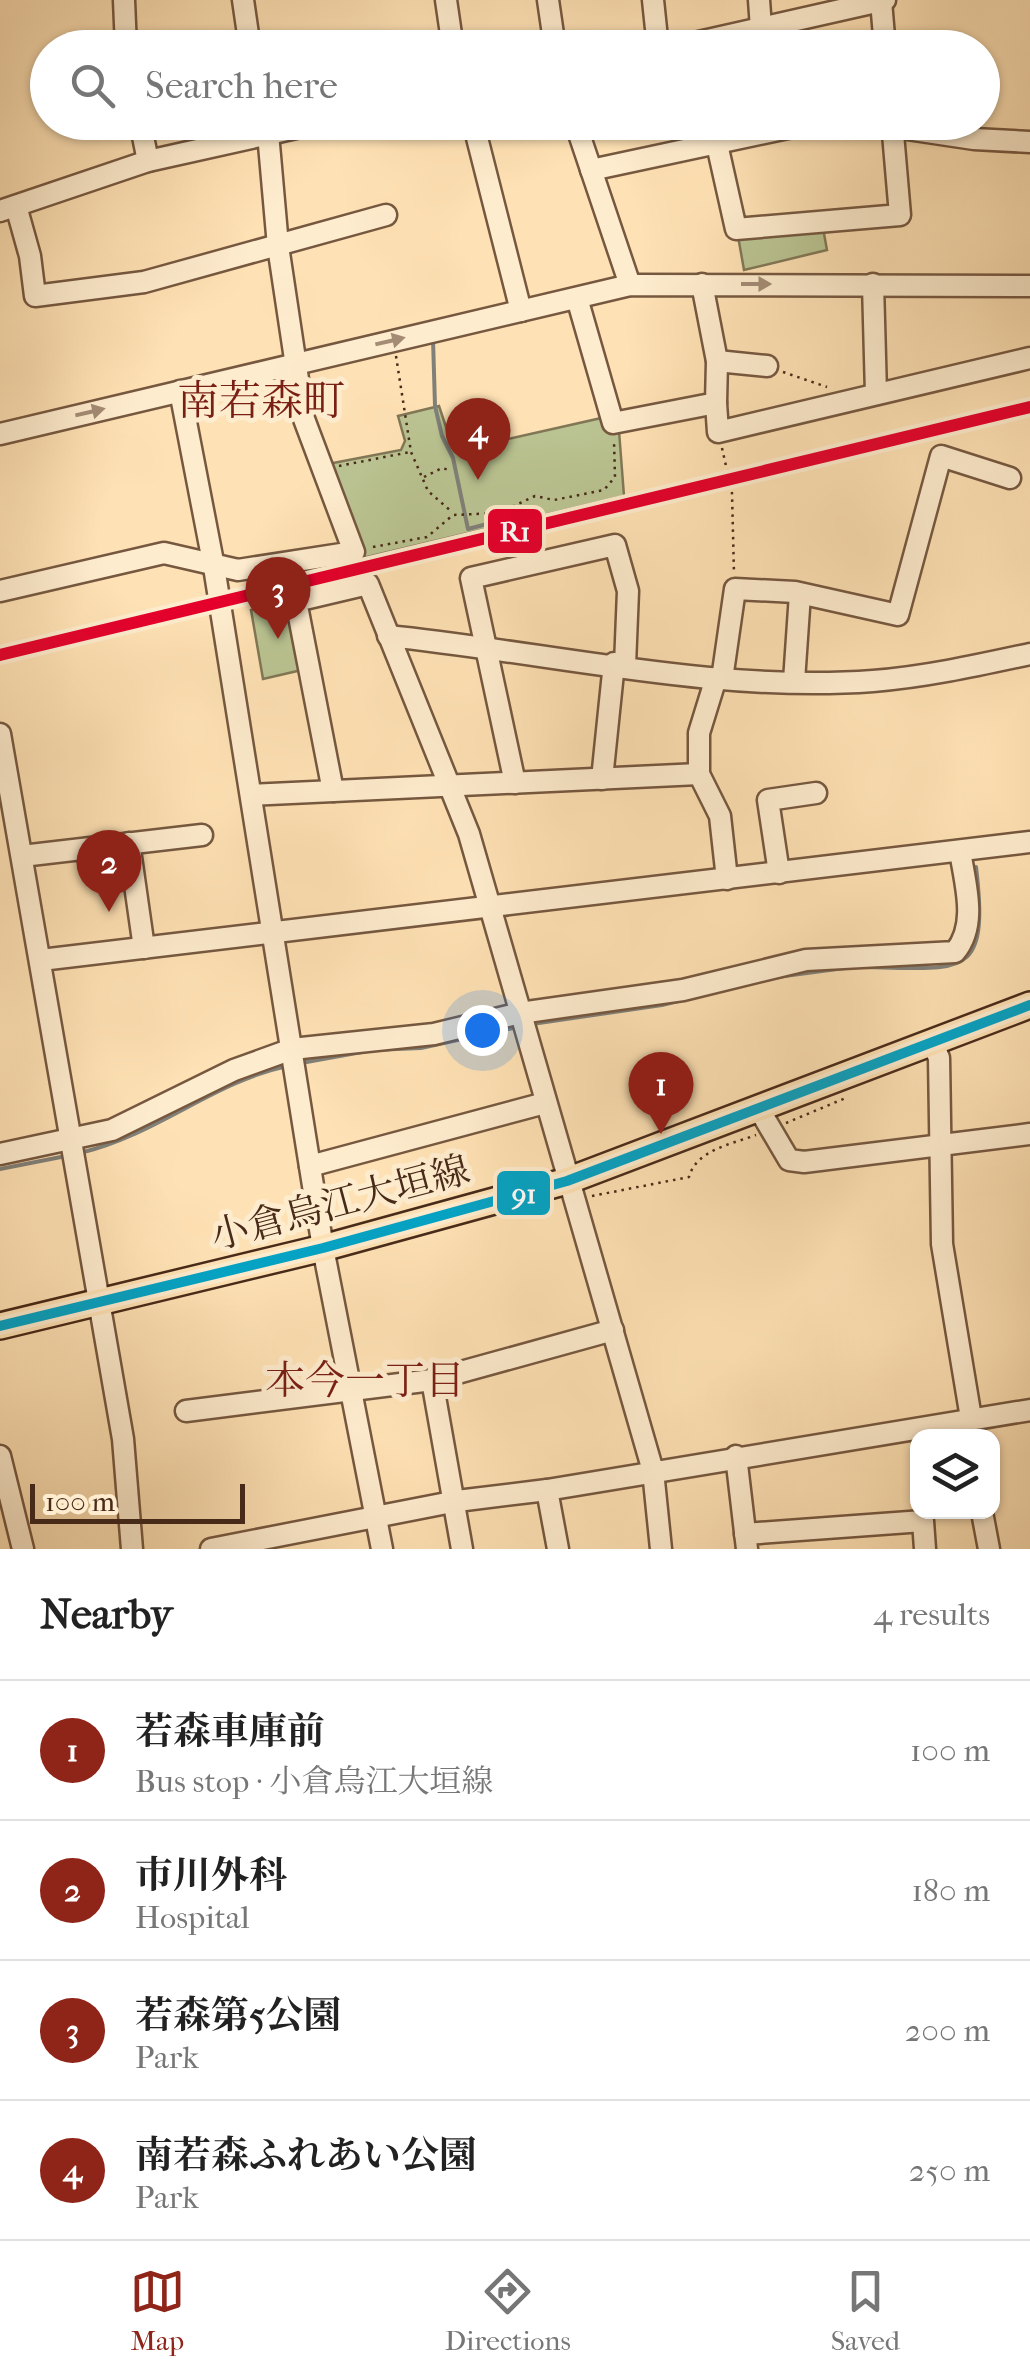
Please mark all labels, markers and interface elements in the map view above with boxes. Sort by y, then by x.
search box [30,30,1000,140]
icon: search [65,58,120,113]
text: Search here [145,63,338,108]
one-way arrow [741,276,773,292]
one-way arrow [375,333,406,348]
district label: 南若森町 [177,377,345,426]
pin: 4 [446,398,510,480]
one-way arrow [75,404,106,419]
line badge: R1 [486,507,544,555]
text: R1 [500,515,530,548]
pin: 3 [246,556,310,639]
pin: 2 [76,830,142,912]
your location [457,1005,508,1056]
pin: 1 [628,1052,694,1134]
street label: 小倉烏江大垣線 [206,1147,474,1259]
line badge: 91 [495,1169,552,1217]
text: 91 [512,1177,536,1210]
district label: 本今一丁目 [265,1358,465,1404]
map controls [910,1429,1000,1519]
button: layers [910,1429,1000,1519]
scale bar [30,1479,245,1524]
text: 100 m [45,1485,115,1518]
text: Nearby [40,1590,172,1639]
text: 4 results [873,1596,990,1633]
text: 若森車庫前 [135,1709,325,1754]
text: 1 [67,1732,78,1769]
text: 100 m [910,1732,990,1769]
text: Bus stop · 小倉烏江大垣線 [135,1763,494,1800]
text: 市川外科 [135,1853,287,1898]
text: 2 [64,1872,81,1909]
text: 180 m [911,1872,990,1909]
text: Hospital [135,1899,250,1936]
text: 若森第5公園 [135,1993,341,2038]
text: 3 [66,2012,79,2049]
text: 200 m [905,2012,990,2049]
text: Park [135,2039,199,2076]
text: 南若森ふれあい公園 [135,2133,477,2178]
text: 4 [63,2152,82,2189]
text: 250 m [909,2152,990,2189]
text: Park [135,2179,199,2216]
tab: Map [130,2264,185,2357]
tab: Directions [445,2264,571,2357]
tab: Saved [831,2264,900,2357]

